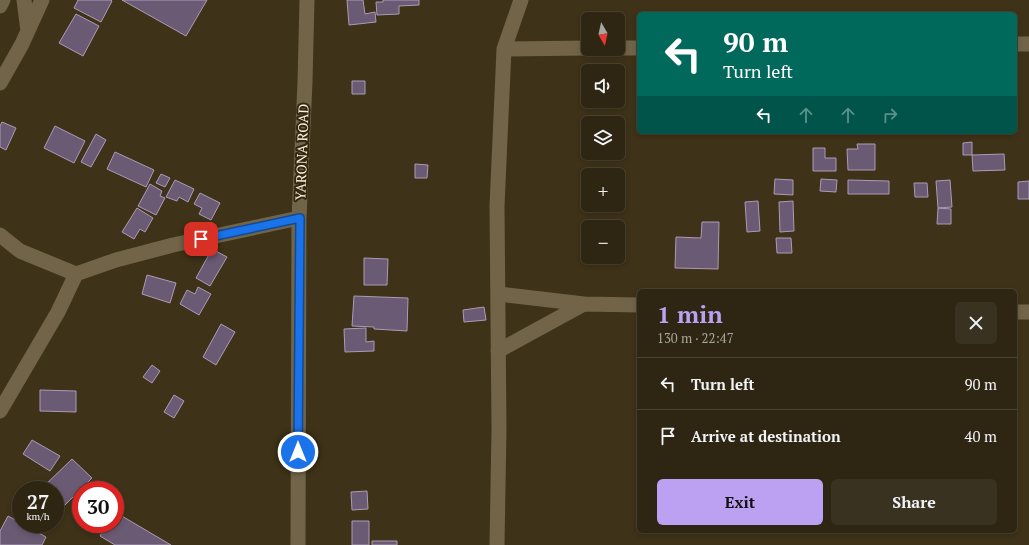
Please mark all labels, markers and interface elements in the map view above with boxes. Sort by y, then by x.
north arrow [581,12,625,56]
map controls [581,12,625,264]
text: 90 m [723,23,788,60]
icon: left [657,28,709,80]
text: Turn left [723,59,793,83]
button: sound [581,64,625,108]
street label: YARONA ROAD [290,103,313,201]
icon: left [753,104,775,126]
icon: ahead [795,104,817,126]
icon: ahead [837,104,859,126]
icon: right [879,104,901,126]
button: layers [581,116,625,160]
button: + [581,168,625,212]
button: − [581,220,625,264]
pin [184,222,218,256]
icon: arrive [190,228,212,250]
text: 1 min [657,298,723,330]
button: close [955,302,997,344]
text: 130 m · 22:47 [657,329,734,347]
icon: left [657,373,679,395]
text: Turn left [691,374,755,394]
text: 90 m [964,374,997,394]
icon: arrive [657,425,679,447]
text: Arrive at destination [691,426,841,446]
text: 40 m [964,426,997,446]
position arrow [277,431,319,473]
button: Exit [657,479,823,525]
button: Share [831,479,997,525]
speed limit sign: 30 [72,481,124,533]
text: 27 [27,488,49,515]
text: km/h [26,510,50,523]

